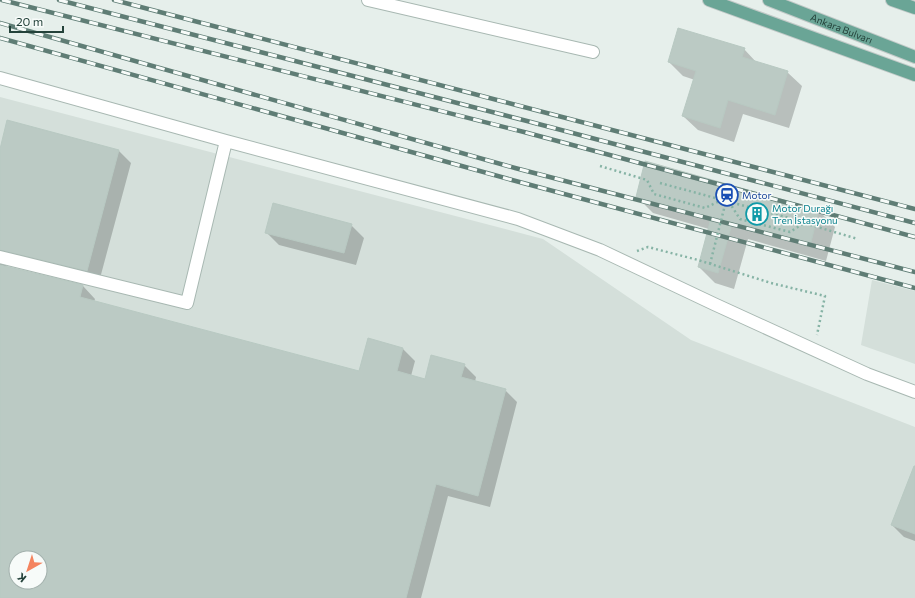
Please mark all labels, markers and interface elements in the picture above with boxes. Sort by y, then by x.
scale bar [10,8,63,34]
street label: Ankara Bulvarı [809,11,874,46]
text: 20 m [16,14,43,28]
station icon: Motor [714,182,740,208]
place label: Motor [742,189,771,201]
building icon: Motor Durağı Tren İstasyonu [744,201,770,227]
place label: Motor Durağı Tren İstasyonu [772,202,838,226]
north arrow [8,550,48,590]
text: K [14,570,28,586]

